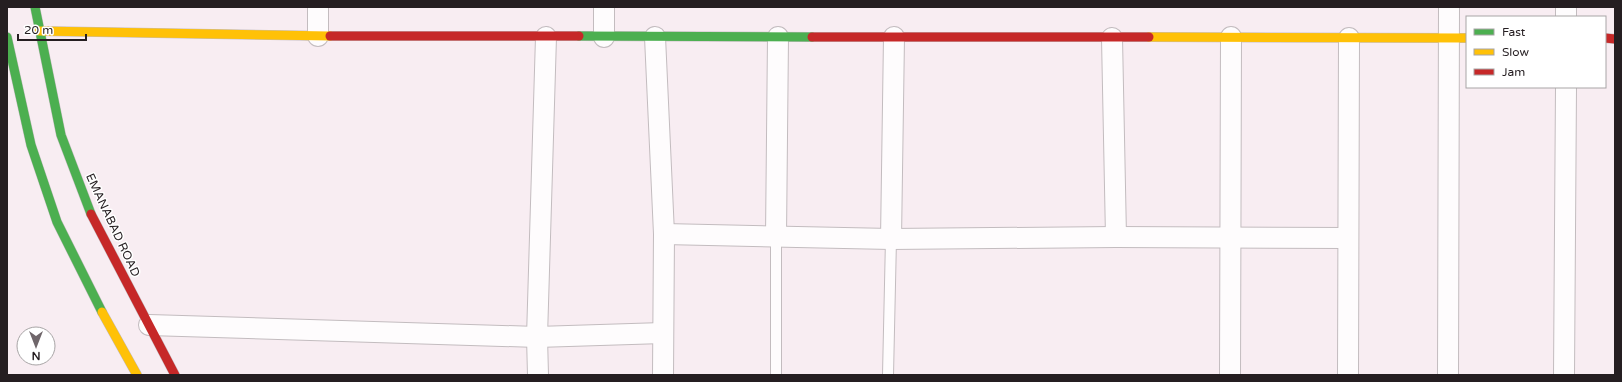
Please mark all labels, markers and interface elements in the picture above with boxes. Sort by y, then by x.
scale bar [18,16,86,42]
legend [1466,16,1606,88]
text: 20 m [24,23,53,37]
text: Fast [1502,25,1526,39]
text: Slow [1502,45,1529,59]
text: Jam [1502,65,1525,79]
street label: EMANABAD ROAD [83,171,143,279]
north arrow [16,326,56,366]
text: N [32,349,40,362]

